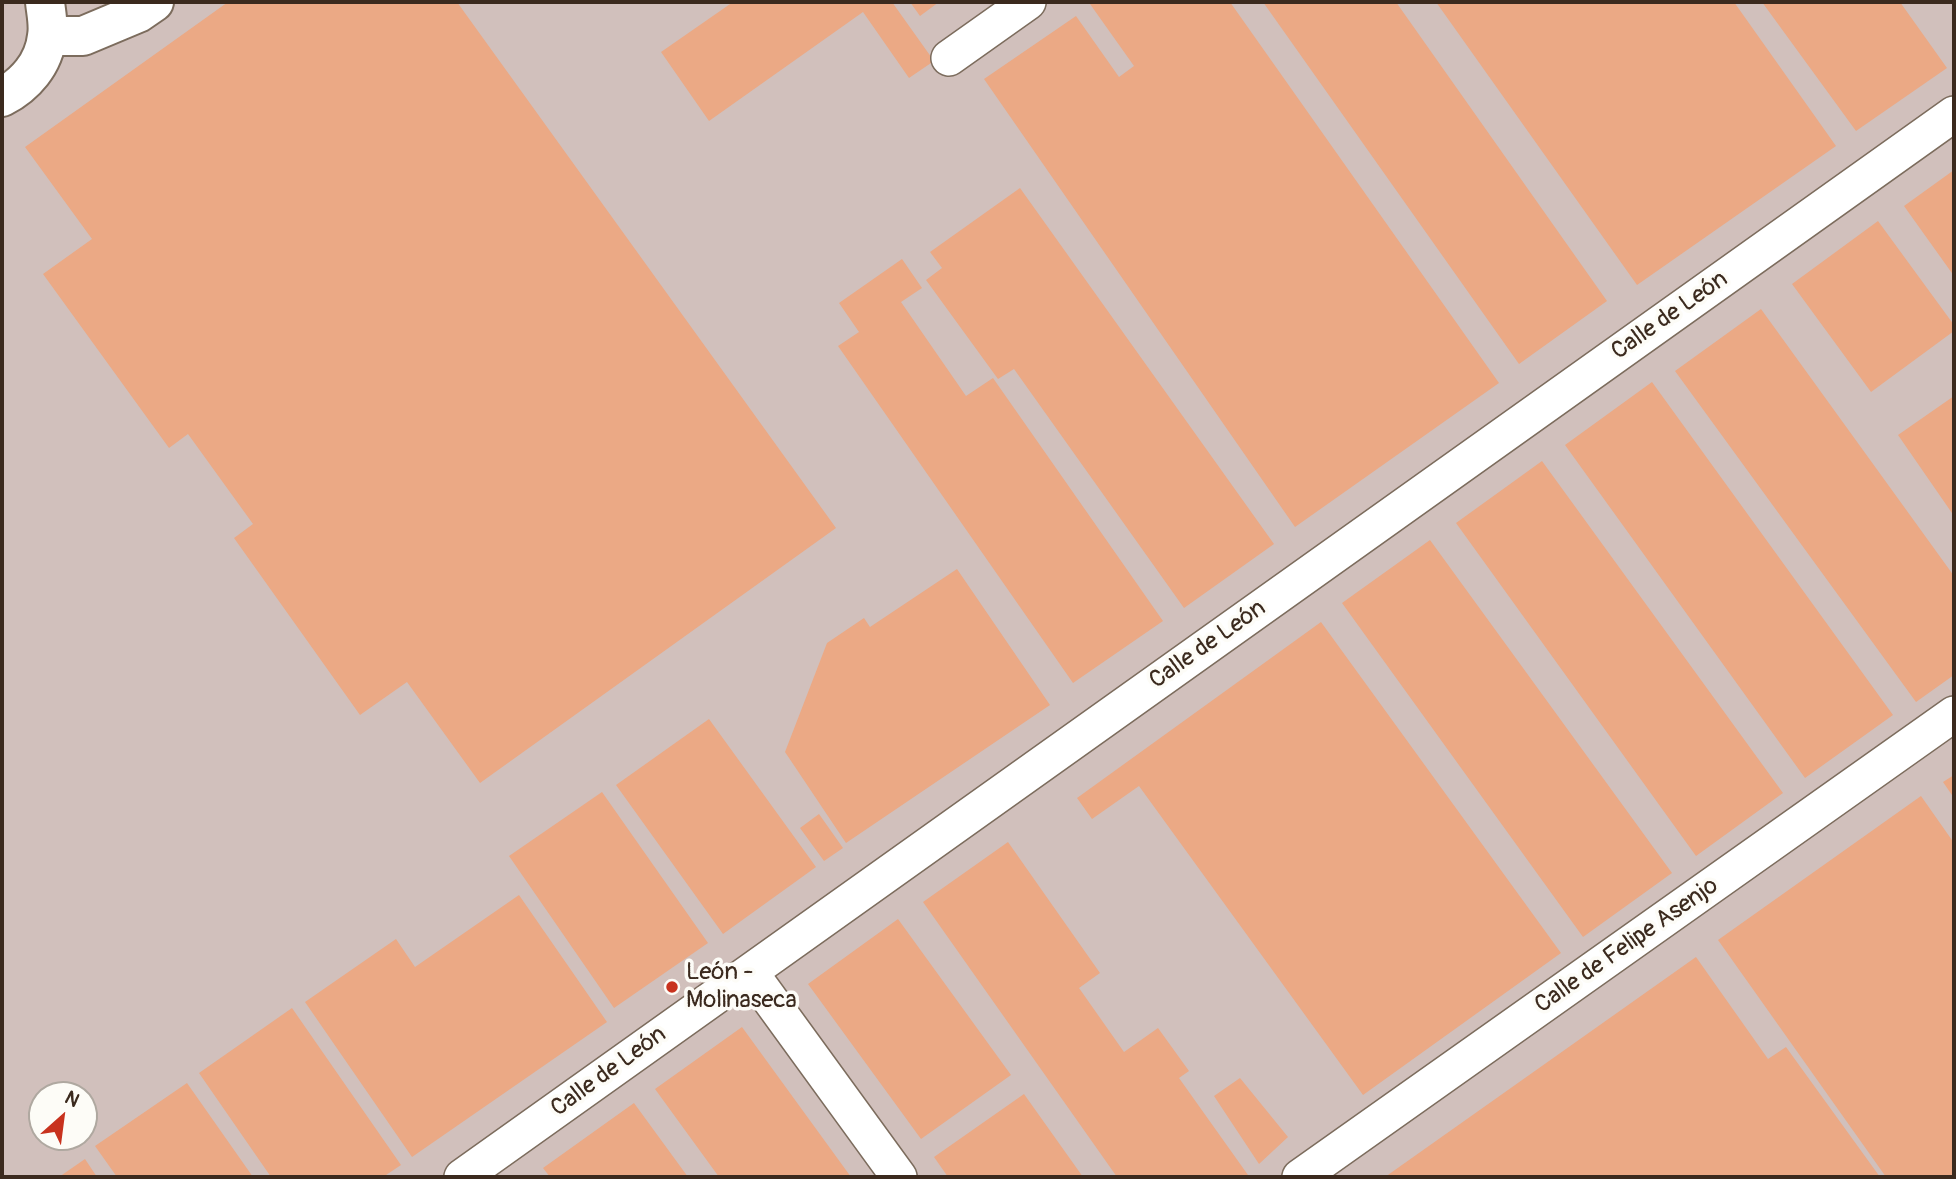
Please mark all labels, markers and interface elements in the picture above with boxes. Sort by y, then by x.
street label: Calle de León [1606,265,1734,367]
street label: Calle de León [1144,594,1272,696]
street label: Calle de Felipe Asenjo [1530,872,1724,1020]
place label: León - Molinaseca [686,959,797,1015]
marker: León - Molinaseca [664,979,680,995]
street label: Calle de León [546,1021,672,1123]
north arrow [28,1081,98,1151]
text: N [61,1086,83,1113]

